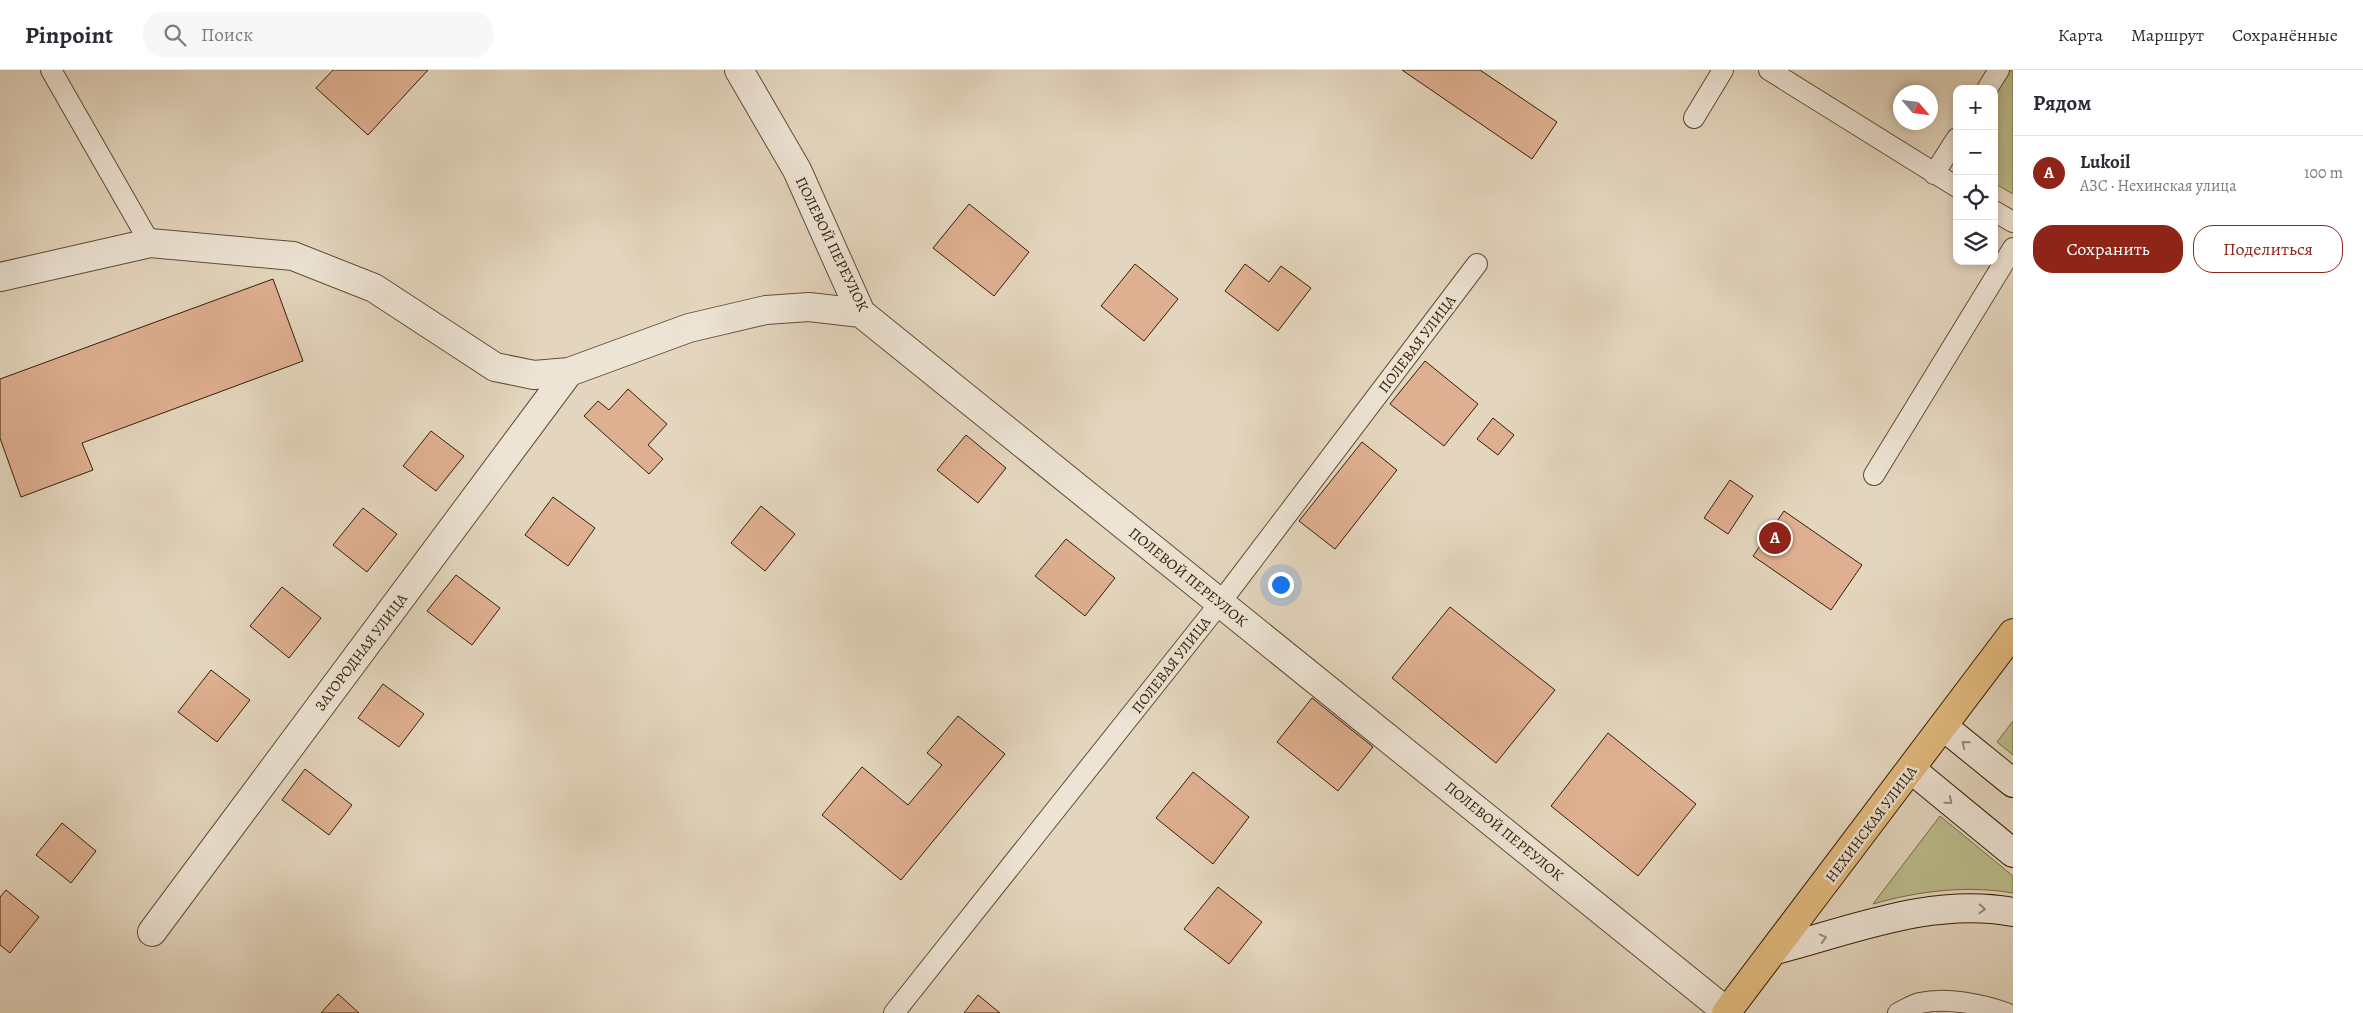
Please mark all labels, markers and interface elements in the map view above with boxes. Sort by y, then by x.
search box [143,12,493,57]
text: Pinpoint [25,19,113,51]
icon: search [161,21,189,49]
text: Поиск [201,22,253,48]
text: Карта [2058,23,2103,47]
text: Маршрут [2131,23,2204,47]
text: Сохранённые [2232,23,2338,47]
north arrow [1893,85,1938,130]
map controls [1953,85,1998,265]
button: + [1953,85,1998,130]
text: Рядом [2033,89,2091,117]
button: − [1953,130,1998,175]
text: Lukoil [2080,149,2130,175]
text: A [2044,162,2054,184]
text: 100 m [2304,162,2343,184]
street label: ПОЛЕВОЙ ПЕРЕУЛОК [791,173,873,315]
button: locate [1953,175,1998,220]
text: АЗС · Нехинская улица [2080,175,2237,197]
button: layers [1953,220,1998,265]
button: Сохранить [2033,225,2183,273]
button: Поделиться [2193,225,2343,273]
street label: ПОЛЕВАЯ УЛИЦА [1374,291,1461,397]
pin: A [1759,519,1791,557]
street label: ПОЛЕВОЙ ПЕРЕУЛОК [1124,523,1252,631]
your location [1268,572,1294,598]
street label: ЗАГОРОДНАЯ УЛИЦА [310,589,412,715]
street label: ПОЛЕВАЯ УЛИЦА [1127,612,1215,718]
one-way arrow [1962,741,1971,749]
street label: НЕХИНСКАЯ УЛИЦА [1821,762,1922,886]
street label: ПОЛЕВОЙ ПЕРЕУЛОК [1440,777,1568,885]
one-way arrow [1944,795,1953,804]
one-way arrow [1978,903,1986,914]
one-way arrow [1818,933,1827,943]

